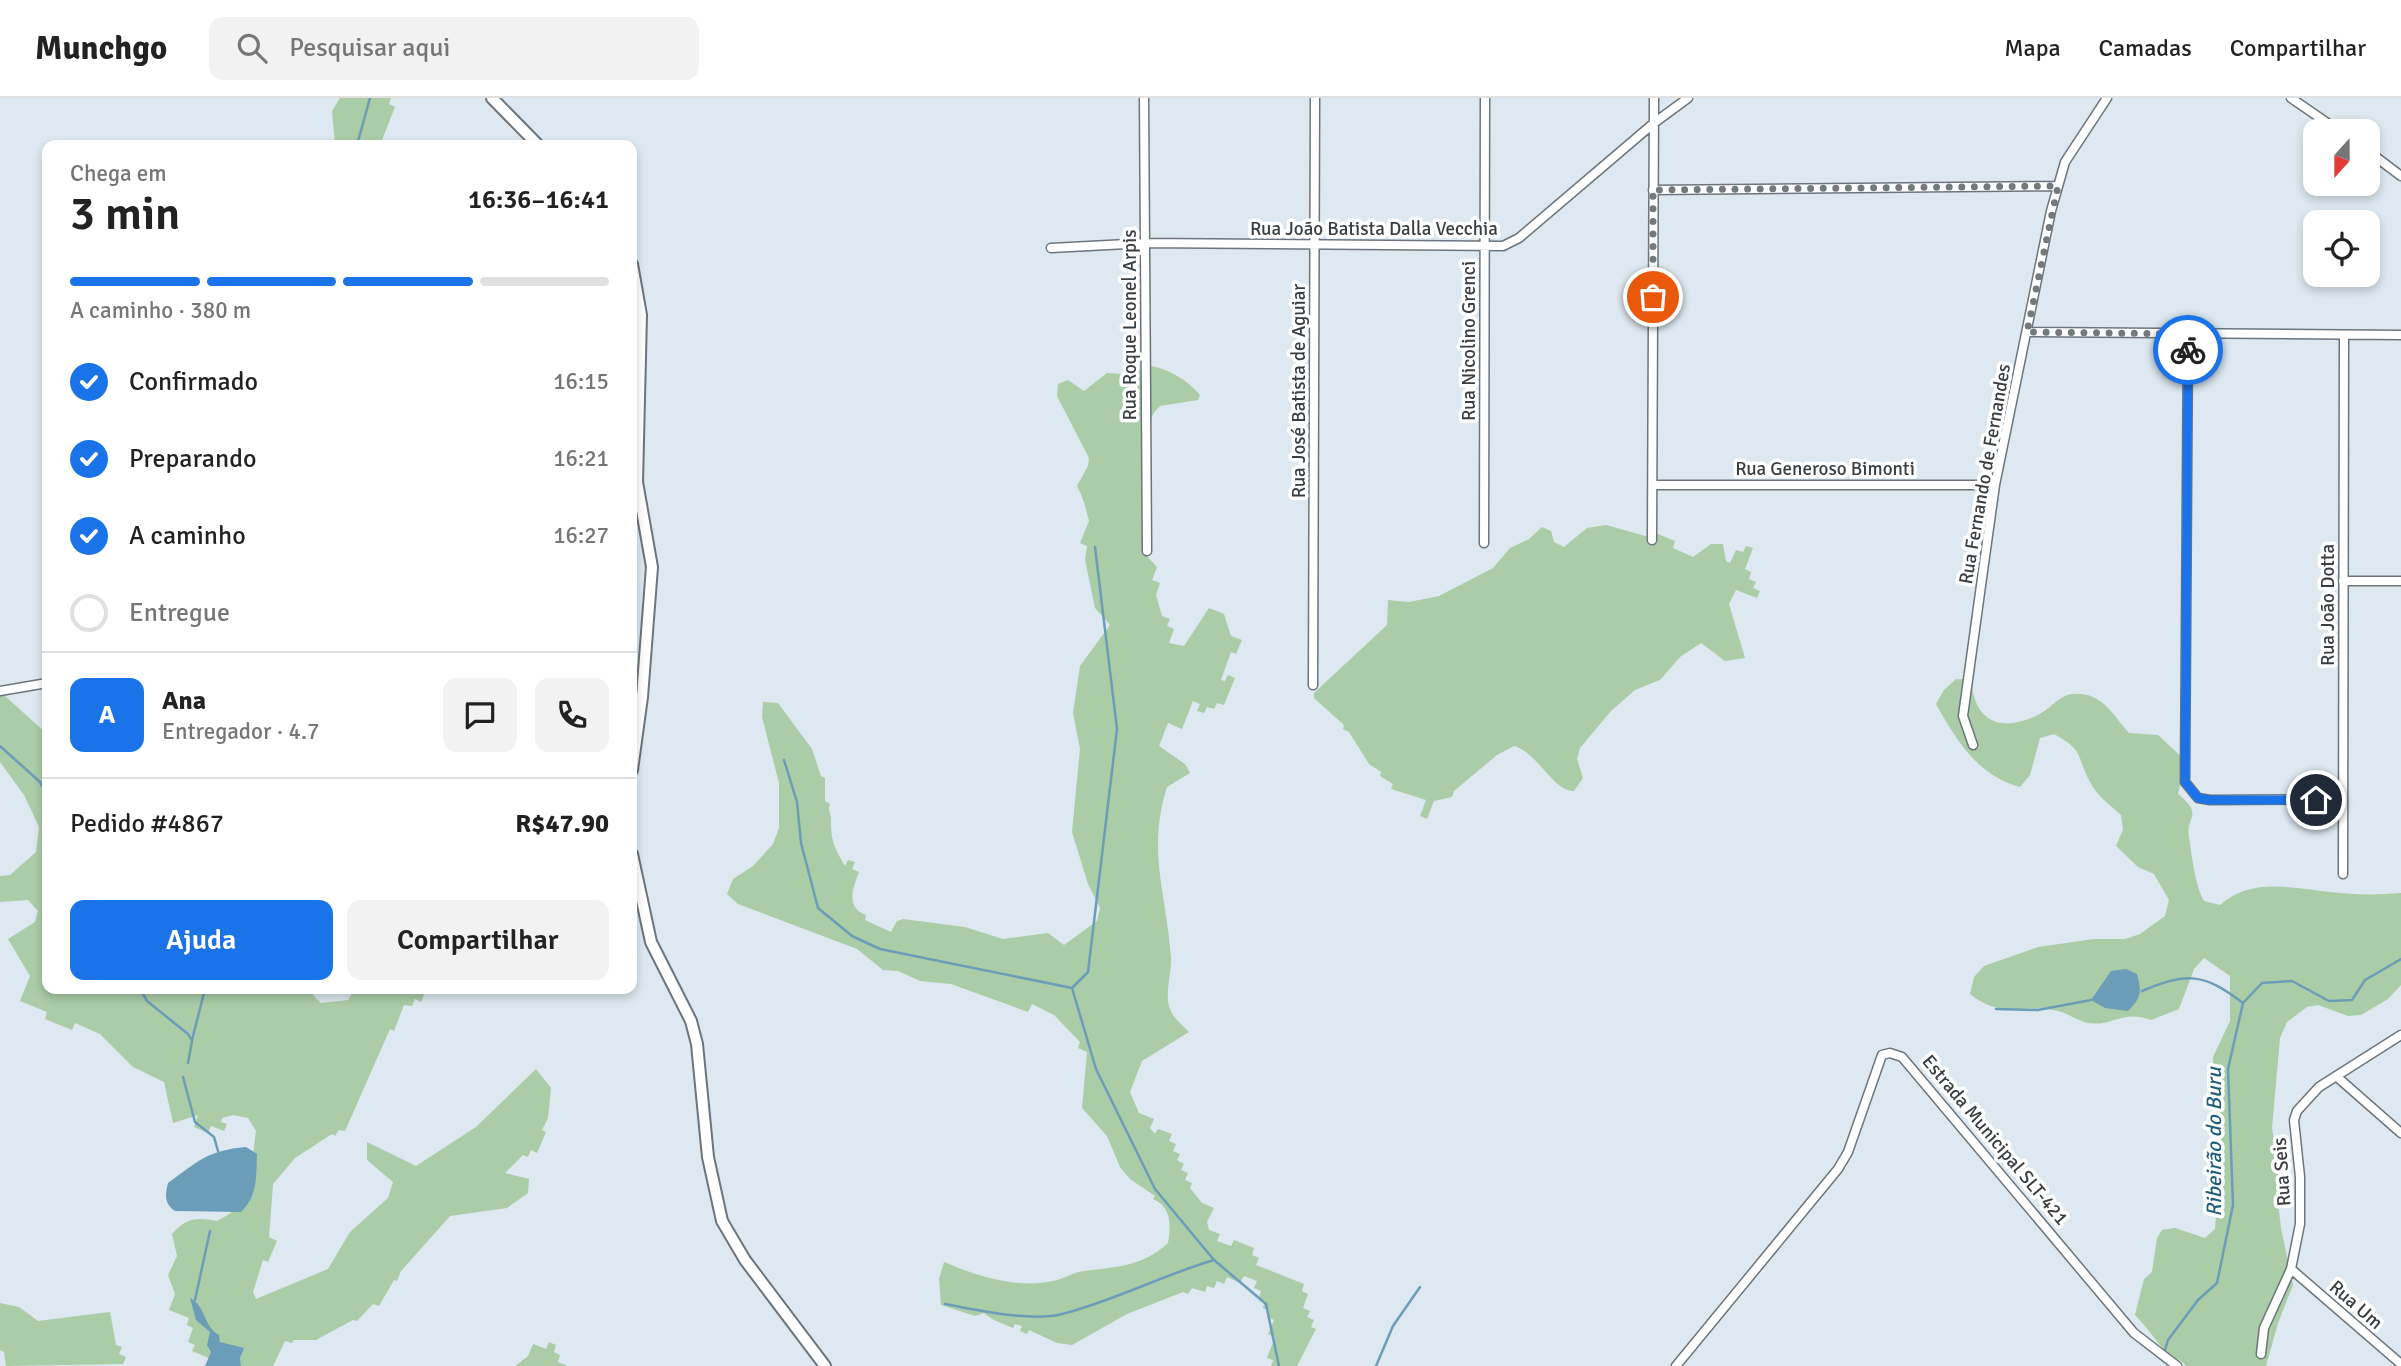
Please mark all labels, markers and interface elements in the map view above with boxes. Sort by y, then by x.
search box [209,17,699,80]
text: Munchgo [35,28,167,69]
icon: search [233,29,271,67]
text: Pesquisar aqui [289,32,450,64]
text: Mapa [2004,33,2061,63]
text: Camadas [2099,33,2192,63]
text: Compartilhar [2230,33,2366,63]
north arrow [2303,119,2380,196]
map controls [2303,119,2380,287]
text: Chega em [70,159,167,188]
text: 16:36–16:41 [468,184,609,216]
text: 3 min [70,186,180,242]
button: locate [2303,210,2380,287]
street label: Rua João Batista Dalla Vecchia [1250,217,1498,241]
street label: Rua Roque Leonel Arpis [1118,230,1142,420]
street label: Rua Nicolino Grenci [1457,261,1481,421]
pin [1623,267,1683,327]
icon: bag [1634,278,1672,316]
street label: Rua José Batista de Aguiar [1287,284,1311,498]
text: A caminho · 380 m [70,296,251,325]
courier [2153,315,2223,385]
icon: bike [2169,331,2207,369]
street label: Rua Fernando de Fernandes [1954,362,2016,586]
icon: check [70,363,108,401]
text: Confirmado [129,366,258,398]
text: 16:15 [553,367,609,396]
icon: check [70,440,108,478]
text: Preparando [129,443,256,475]
text: 16:21 [553,444,609,473]
street label: Rua Generoso Bimonti [1735,457,1915,481]
icon: check [70,517,108,555]
text: A caminho [129,520,246,552]
text: 16:27 [553,521,609,550]
street label: Rua João Dotta [2316,544,2340,666]
text: Entregue [129,597,230,629]
button: chat [443,678,517,752]
button: phone [535,678,609,752]
text: Ana [162,685,206,717]
text: A [99,699,115,731]
text: Entregador · 4.7 [162,717,320,746]
pin [2286,770,2346,830]
icon: home [2297,781,2335,819]
text: Pedido #4867 [70,808,224,840]
text: R$47.90 [515,808,609,840]
button: Ajuda [70,900,333,980]
button: Compartilhar [347,900,609,980]
street label: Estrada Municipal SLT-421 [1917,1050,2073,1230]
water label: Ribeirão do Buru [2201,1066,2227,1217]
street label: Rua Seis [2268,1137,2296,1207]
street label: Rua Um [2324,1275,2388,1335]

